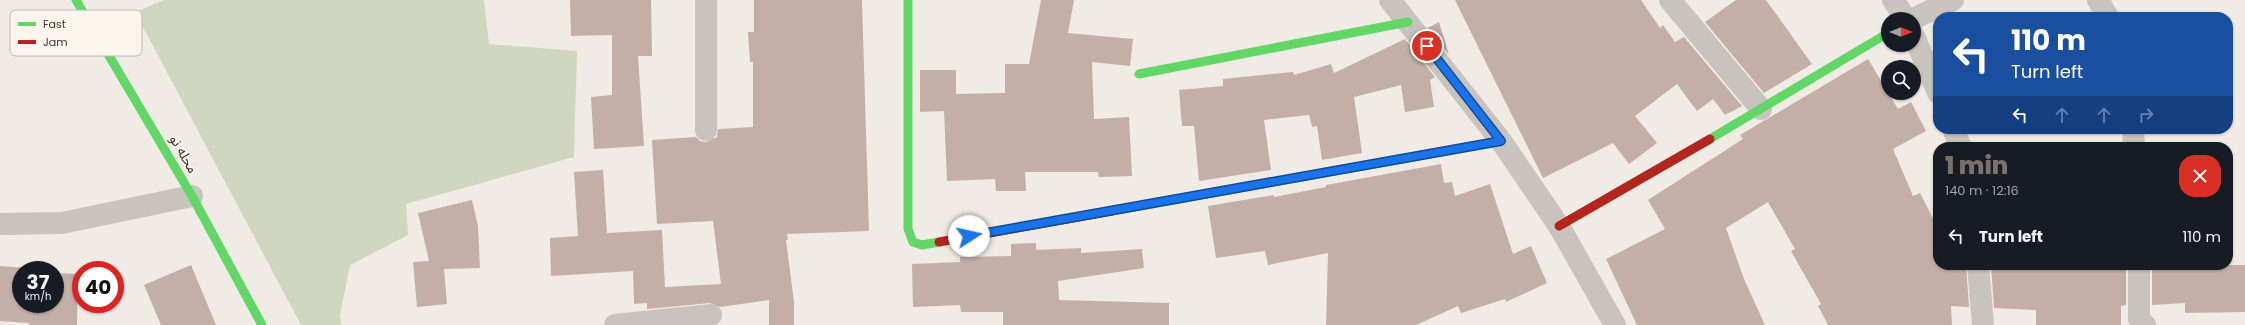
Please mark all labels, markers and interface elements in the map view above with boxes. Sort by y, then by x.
legend [10,10,142,56]
north arrow [1881,12,1921,52]
map controls [1881,12,1921,100]
text: Fast [43,16,66,32]
text: 110 m [2011,21,2086,60]
icon: left [1945,28,1997,80]
pin [1410,29,1444,63]
text: Jam [43,34,68,50]
icon: arrive [1416,35,1438,57]
text: Turn left [2011,59,2083,84]
button: search [1881,60,1921,100]
icon: left [2009,104,2031,126]
icon: ahead [2051,104,2073,126]
icon: ahead [2093,104,2115,126]
icon: right [2135,104,2157,126]
street label: محله نو [165,131,203,177]
text: 1 min [1945,149,2008,182]
button: close [2179,155,2221,197]
text: 140 m · 12:16 [1945,181,2019,200]
position arrow [948,215,990,257]
icon: left [1945,225,1967,247]
text: Turn left [1979,226,2043,247]
text: 110 m [2183,226,2221,247]
speed limit sign: 40 [72,261,124,313]
text: 37 [27,268,49,296]
text: km/h [25,289,51,304]

